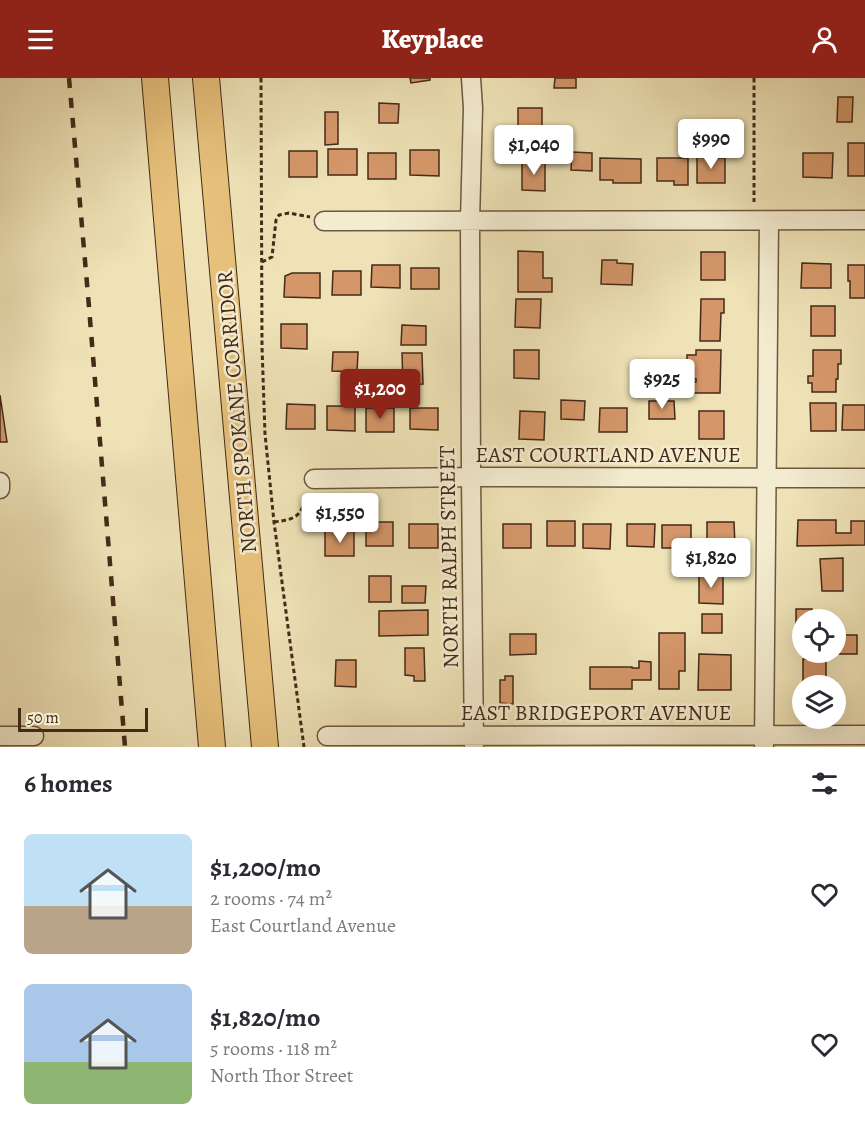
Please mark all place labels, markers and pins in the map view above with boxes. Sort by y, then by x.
pin: $990 [675,119,747,170]
pin: $1,040 [485,125,583,176]
pin: $925 [626,359,698,410]
pin: $1,200 [331,369,429,420]
pin: $1,550 [291,493,389,544]
pin: $1,820 [662,538,760,589]

